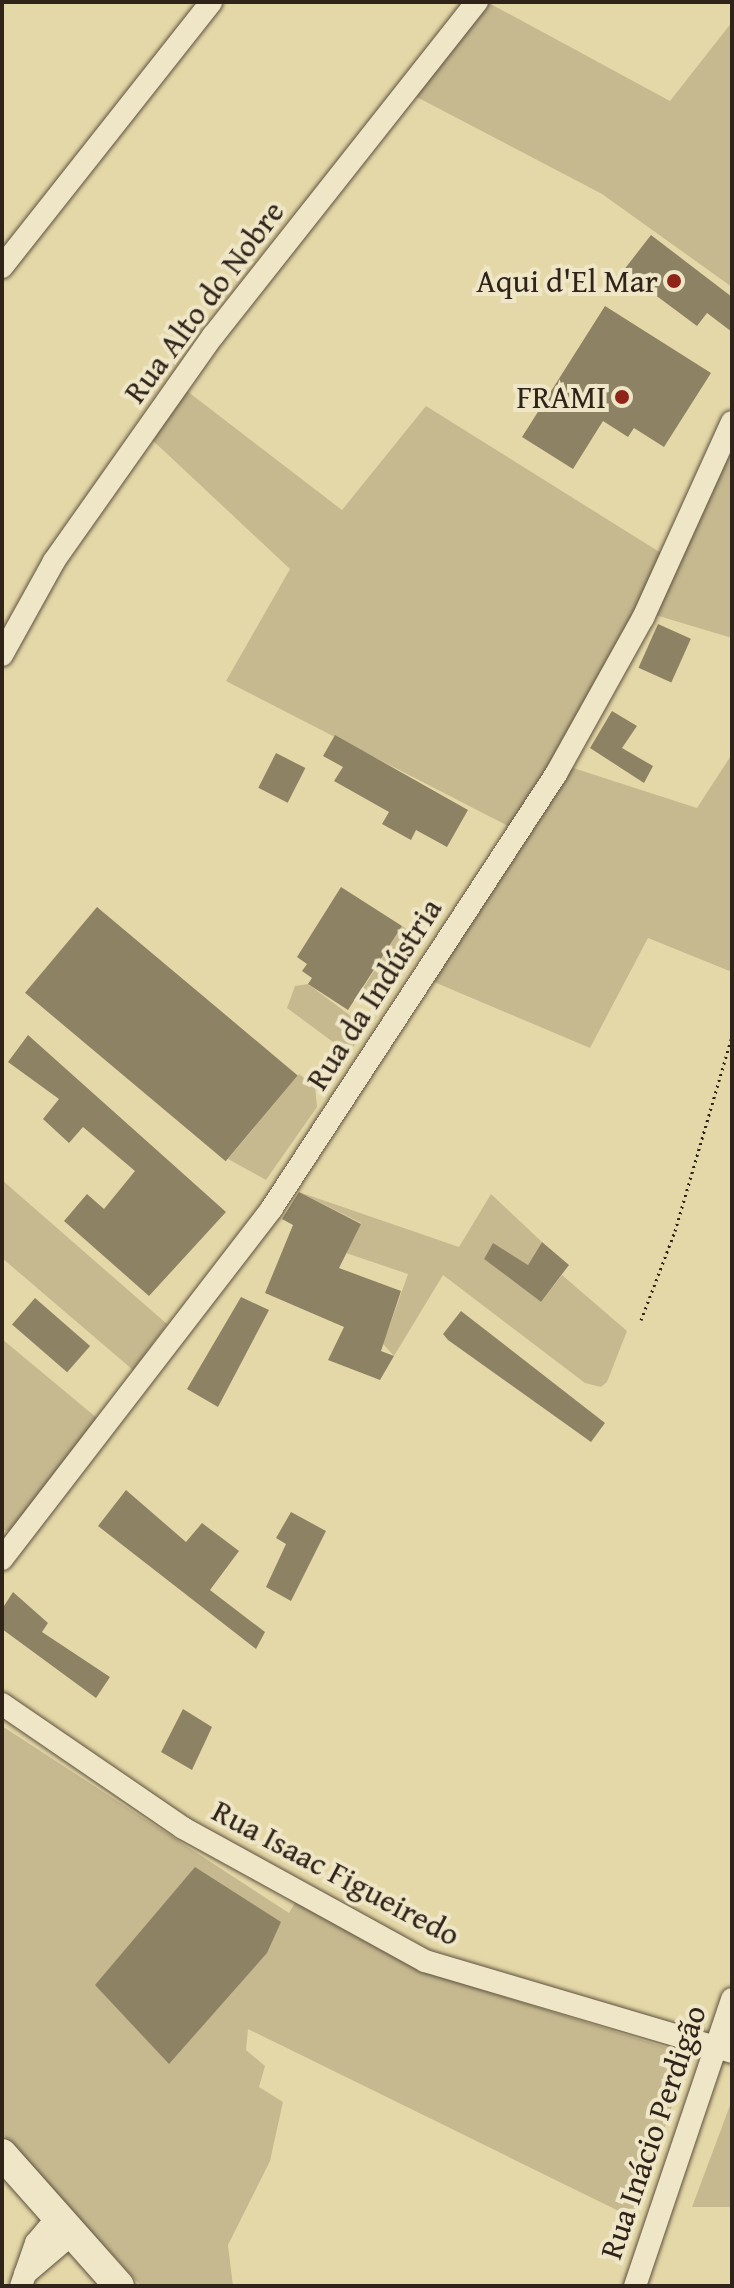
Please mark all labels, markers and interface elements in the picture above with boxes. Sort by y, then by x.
street label: Rua Alto do Nobre [116,193,292,411]
place label: Aqui d'El Mar [476,262,658,300]
marker: Aqui d'El Mar [665,272,683,290]
place label: FRAMI [516,378,606,416]
marker: FRAMI [613,388,631,406]
street label: Rua da Indústria [298,891,450,1097]
street label: Rua Isaac Figueiredo [206,1792,466,1954]
street label: Rua Inácio Perdigão [592,2000,714,2264]

